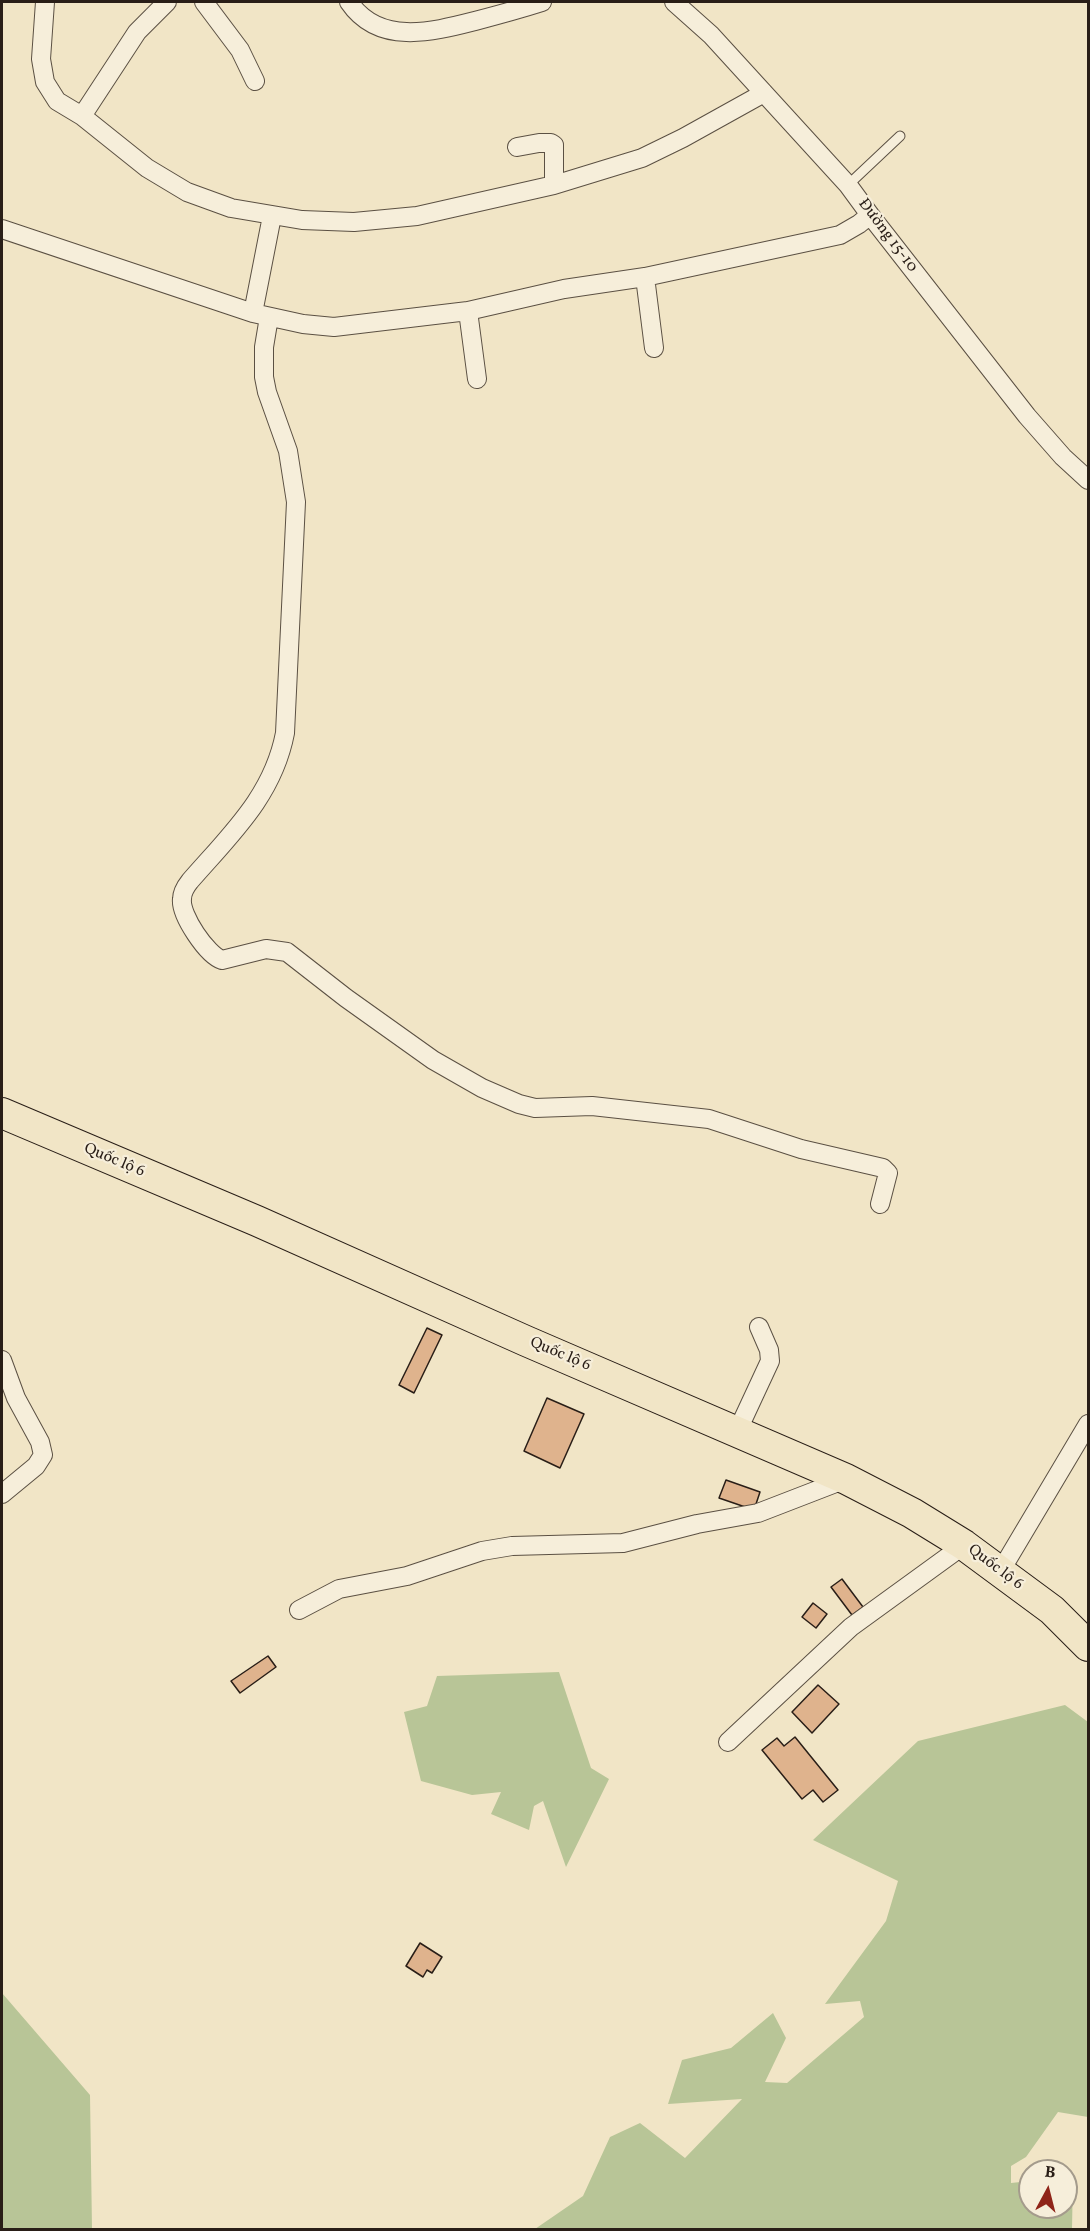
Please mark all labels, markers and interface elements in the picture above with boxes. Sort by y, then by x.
street label: Đường 15-10 [853,195,921,277]
street label: Quốc lộ 6 [81,1140,147,1182]
street label: Quốc lộ 6 [527,1334,593,1376]
street label: Quốc lộ 6 [964,1541,1026,1595]
north arrow [1018,2159,1078,2219]
text: B [1043,2162,1057,2185]

